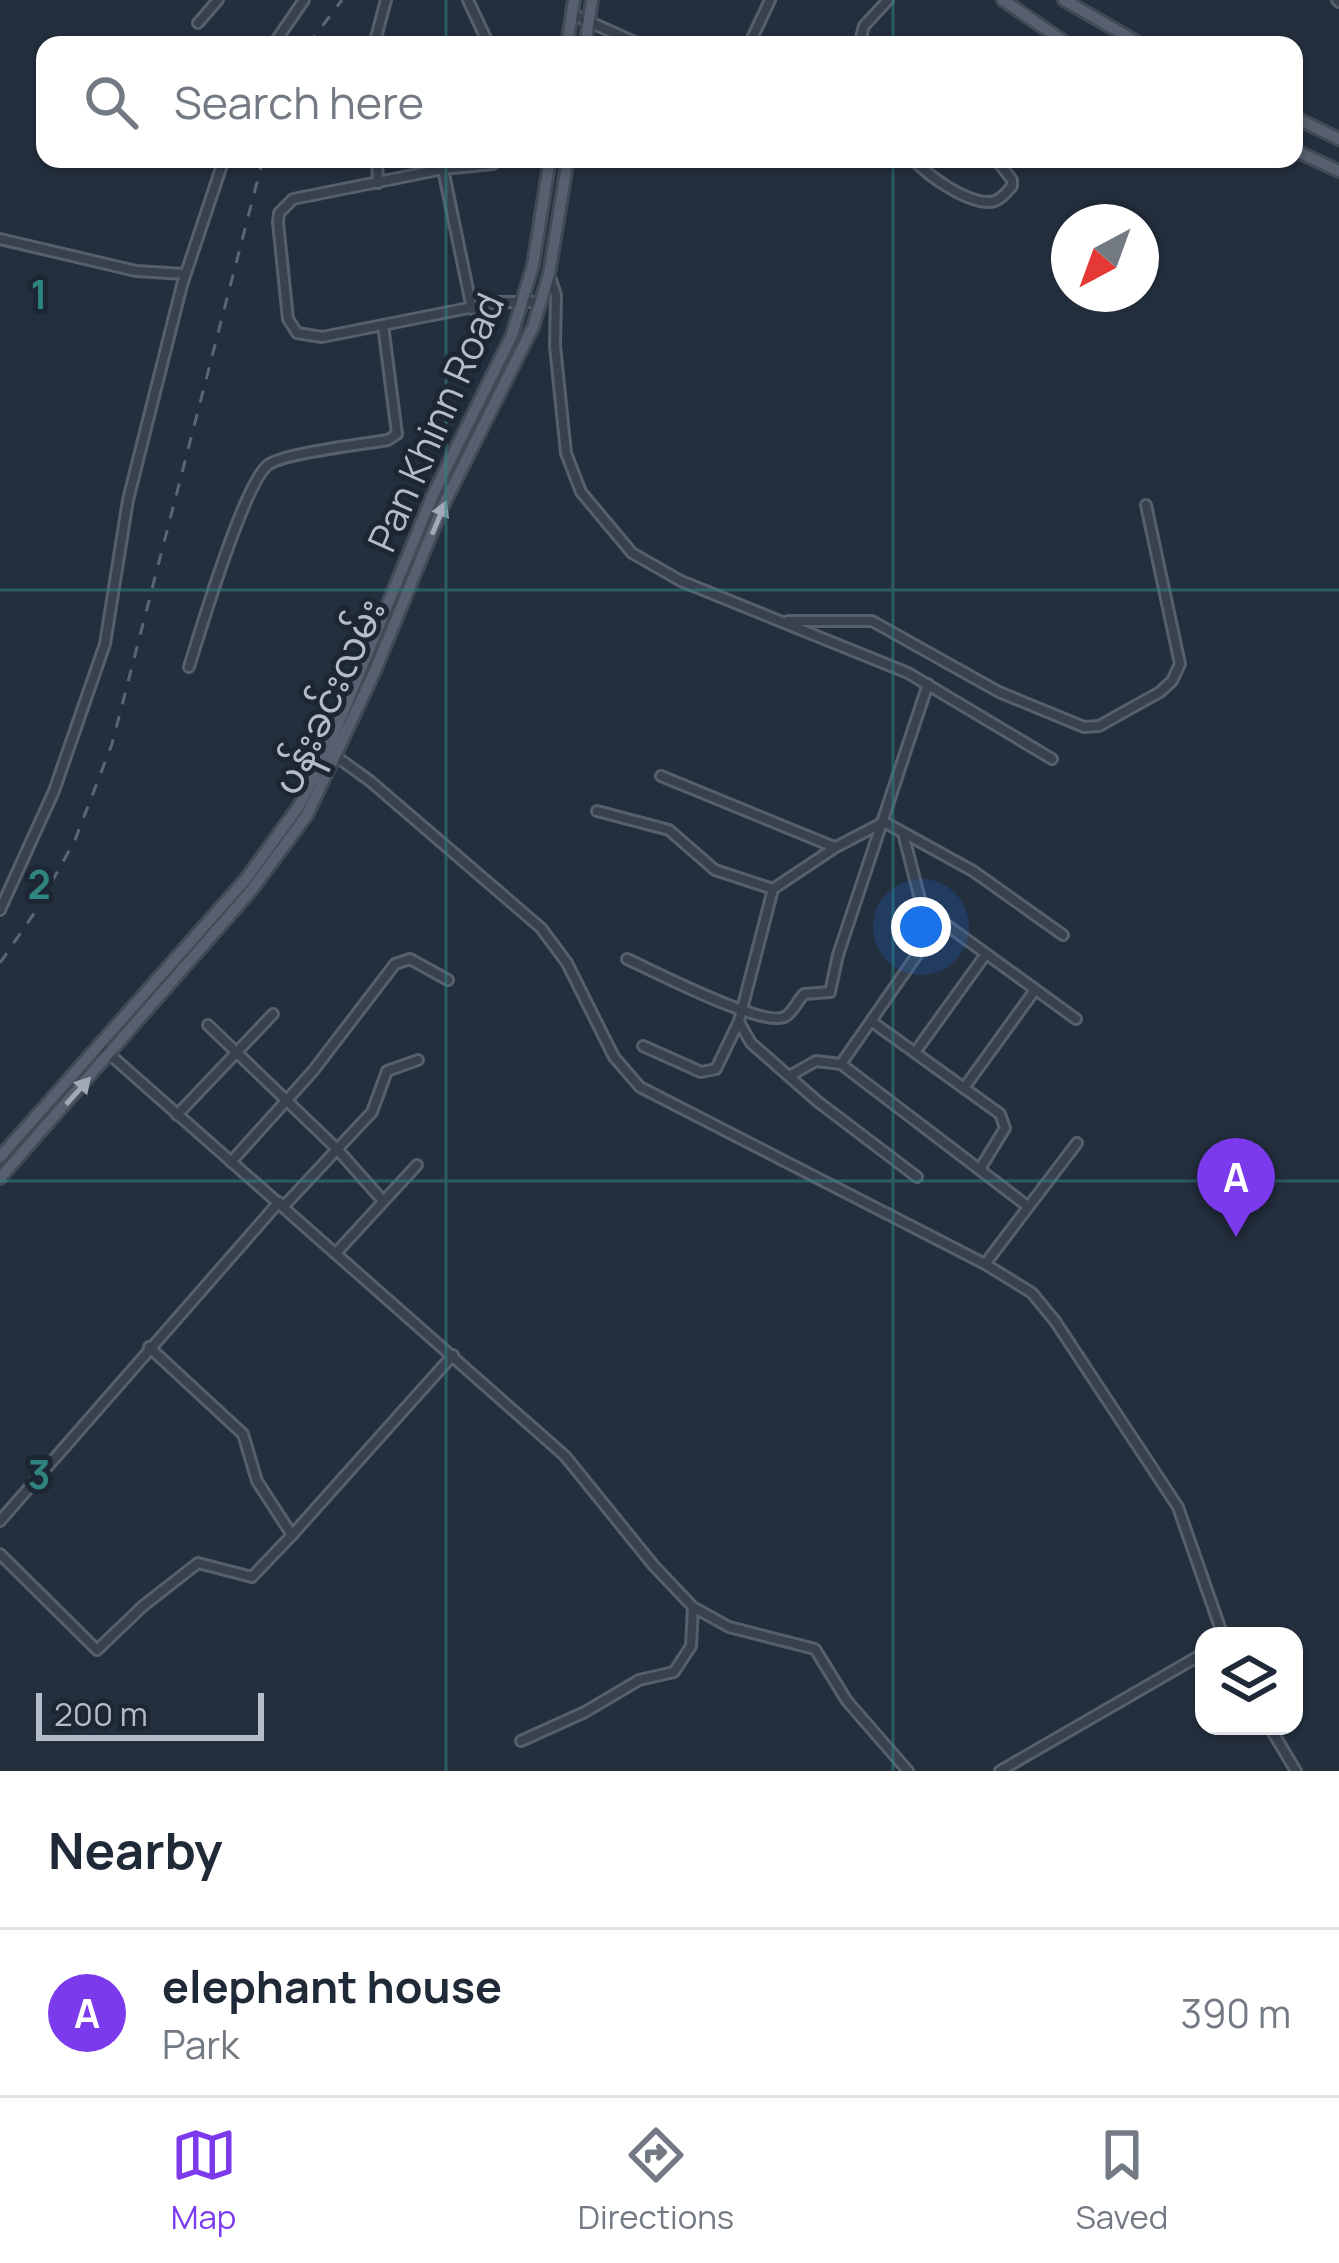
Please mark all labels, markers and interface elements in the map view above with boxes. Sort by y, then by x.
search box [36,36,1303,168]
icon: search [78,69,144,135]
text: Search here [174,71,424,133]
north arrow [1051,204,1159,312]
text: 1 [30,267,48,321]
street label: Pan Khinn Road [354,284,516,560]
one-way arrow [429,501,449,536]
street label: ပန်းခင်းလမ်း [259,589,403,806]
text: 2 [27,857,51,911]
your location [891,897,951,957]
one-way arrow [64,1077,91,1106]
pin: A [1197,1138,1275,1237]
text: 3 [28,1447,50,1501]
map controls [1195,1627,1303,1735]
button: layers [1195,1627,1303,1735]
scale bar [36,1687,264,1740]
text: 200 m [54,1691,148,1736]
text: Nearby [48,1815,223,1884]
text: elephant house [162,1955,502,2017]
text: A [74,1986,100,2040]
text: 390 m [1181,1986,1291,2040]
text: Park [162,2017,240,2071]
tab: Map [171,2122,237,2239]
tab: Directions [578,2122,734,2239]
tab: Saved [1075,2122,1168,2239]

